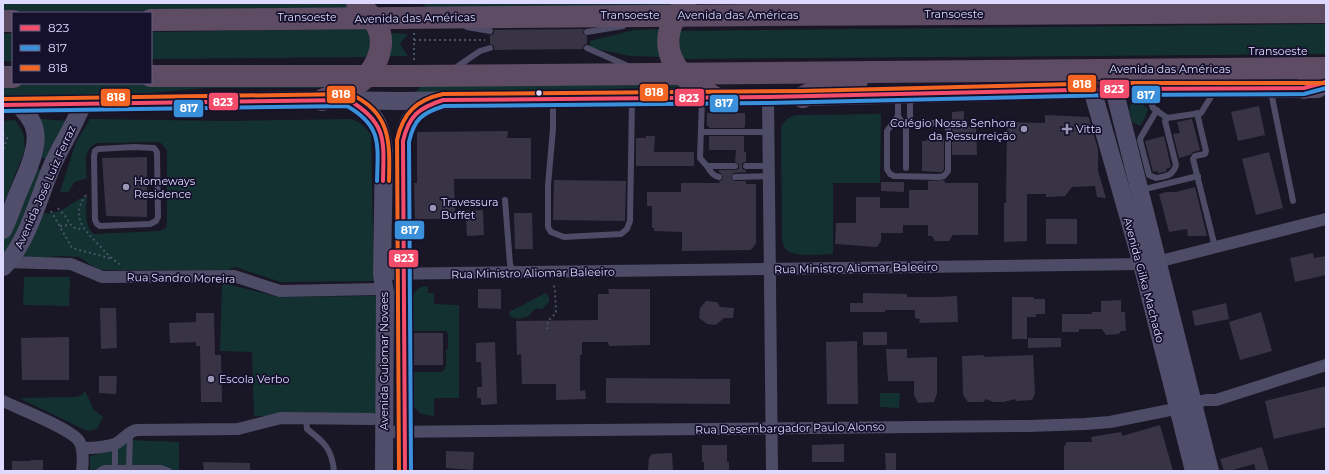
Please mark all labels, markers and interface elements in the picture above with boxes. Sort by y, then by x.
street label: Transoeste [924,7,984,21]
street label: Transoeste [600,8,660,22]
street label: Avenida das Américas [677,8,799,22]
street label: Transoeste [277,10,337,24]
street label: Avenida das Américas [354,10,476,26]
legend [12,12,152,84]
text: 823 [48,20,69,35]
text: 817 [48,40,67,55]
street label: Transoeste [1248,44,1308,58]
text: 818 [48,60,68,75]
street label: Avenida das Américas [1109,62,1231,76]
line badge: 818 [1067,74,1097,93]
text: 818 [1073,77,1091,91]
line badge: 823 [1099,79,1130,99]
text: 823 [1104,82,1125,96]
line badge: 818 [639,83,669,102]
line badge: 818 [326,85,356,104]
text: 818 [645,85,663,99]
line badge: 817 [1131,85,1161,104]
text: 818 [332,87,350,101]
line badge: 818 [100,88,131,107]
unlabelled marker [534,88,544,98]
line badge: 823 [674,88,705,107]
text: 817 [1137,88,1155,102]
text: 818 [107,90,125,104]
text: 823 [679,91,700,105]
line badge: 823 [208,92,239,111]
line badge: 817 [709,94,739,113]
text: 823 [213,95,234,109]
text: 817 [715,96,733,110]
line badge: 817 [173,99,204,118]
text: 817 [180,101,198,115]
place label: Colégio Nossa Senhora da Ressurreição [890,116,1016,143]
place label: Vitta [1076,122,1101,136]
street label: Avenida José Luiz Ferraz [11,123,79,251]
marker: Vitta [1061,123,1073,135]
marker: Colégio Nossa Senhora da Ressurreição [1019,124,1029,134]
place label: Homeways Residence [134,174,196,201]
marker: Homeways Residence [121,182,131,192]
place label: Travessura Buffet [441,195,499,222]
marker: Travessura Buffet [428,203,438,213]
street label: Avenida Gilka Machado [1121,216,1167,344]
line badge: 817 [394,220,425,240]
text: 817 [401,223,419,237]
line badge: 823 [388,249,419,268]
text: 823 [394,251,415,265]
street label: Rua Ministro Aliomar Baleeiro [774,260,938,276]
street label: Rua Ministro Aliomar Baleeiro [451,265,615,281]
street label: Rua Sandro Moreira [127,270,235,286]
street label: Avenida Guiomar Novaes [377,291,391,430]
place label: Escola Verbo [219,372,289,386]
marker: Escola Verbo [206,374,216,384]
street label: Rua Desembargador Paulo Alonso [695,419,885,437]

